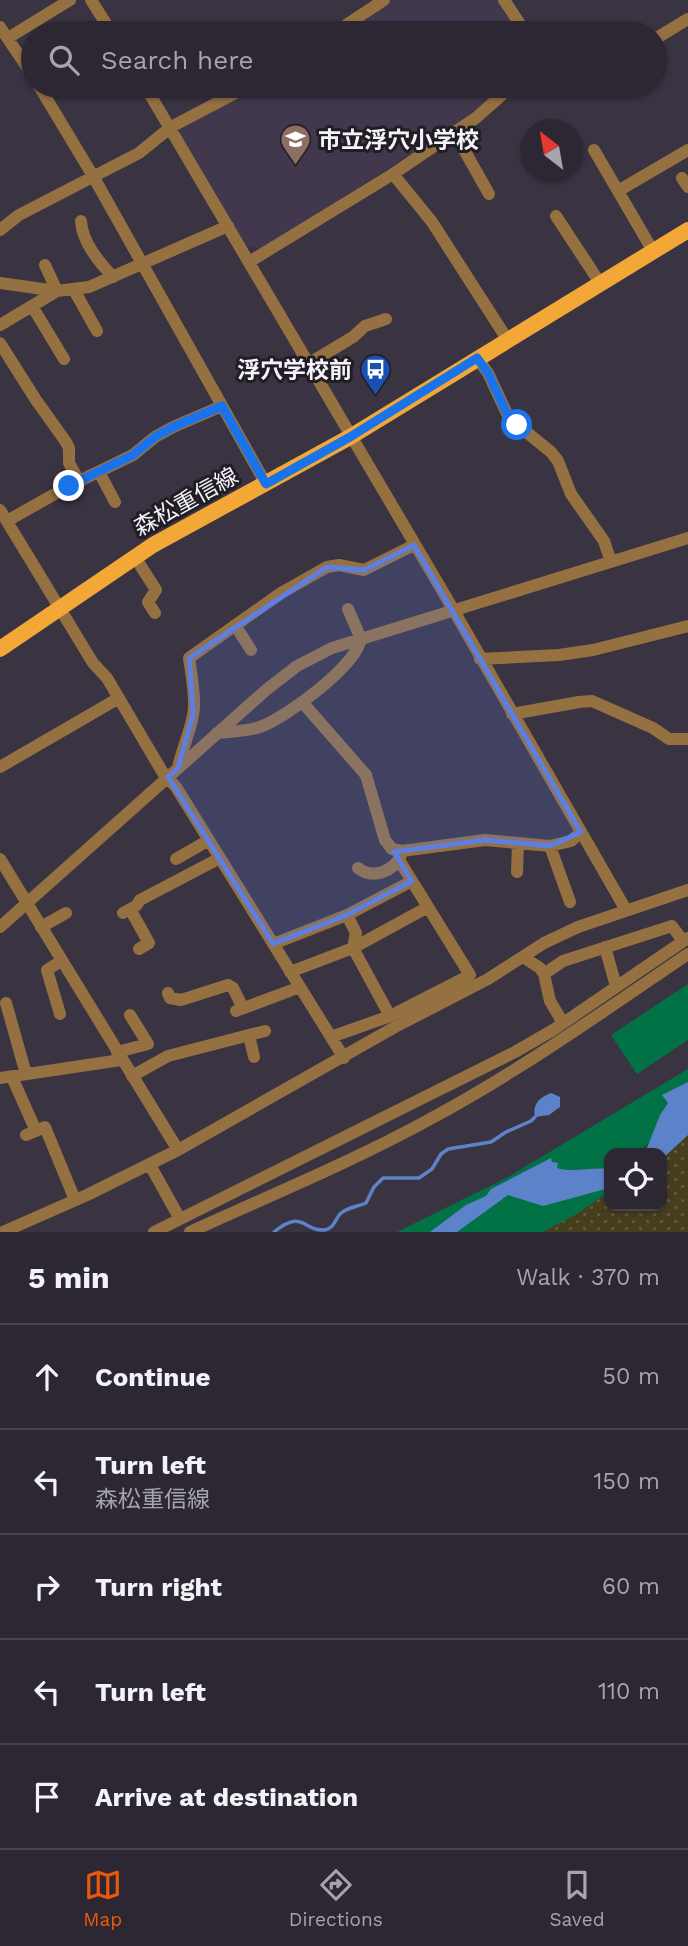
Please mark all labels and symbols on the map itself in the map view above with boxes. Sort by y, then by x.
north arrow [520,119,583,182]
school or university icon: 市立浮穴小学校 [278,123,312,167]
place label: 市立浮穴小学校 [318,127,479,154]
bus stop icon: 浮穴学校前 [358,353,392,397]
place label: 浮穴学校前 [237,357,352,384]
route start [501,409,532,440]
street label: 森松重信線 [129,462,243,542]
route end [53,470,84,501]

